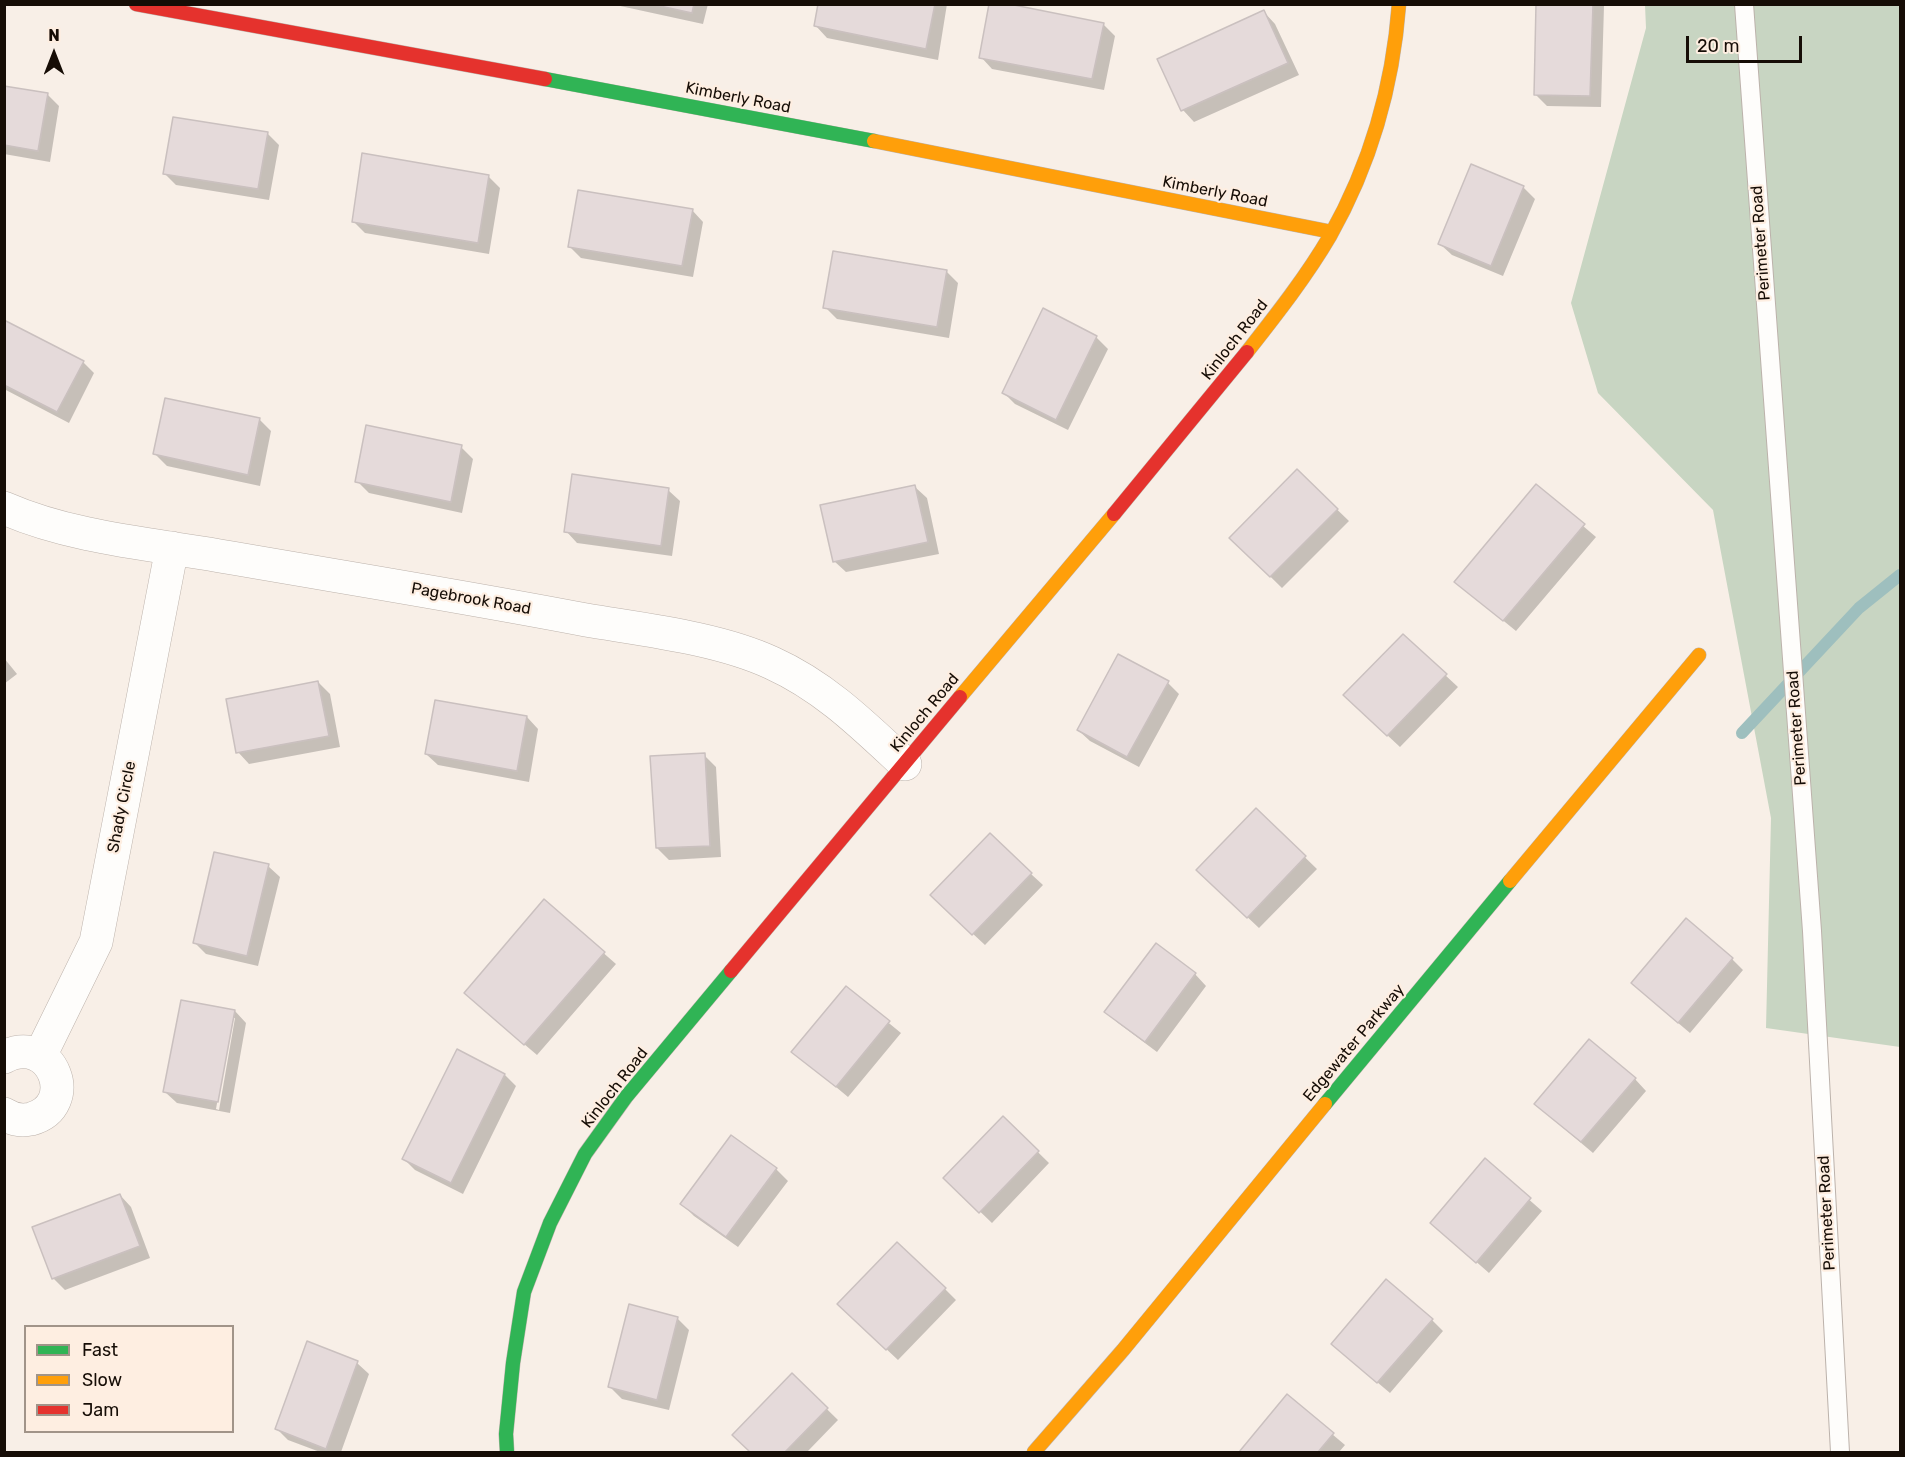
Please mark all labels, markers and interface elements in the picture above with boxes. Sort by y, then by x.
north arrow [24,24,84,84]
scale bar [1689,24,1804,62]
text: N [48,26,60,45]
text: 20 m [1697,35,1739,57]
street label: Kimberly Road [684,78,792,118]
street label: Kimberly Road [1161,172,1269,212]
street label: Perimeter Road [1747,185,1775,301]
street label: Kinloch Road [1198,296,1272,384]
street label: Pagebrook Road [410,579,532,619]
street label: Kinloch Road [887,670,963,756]
street label: Perimeter Road [1783,670,1811,786]
street label: Shady Circle [104,760,140,854]
street label: Edgewater Parkway [1299,980,1409,1106]
street label: Kinloch Road [578,1044,652,1132]
street label: Perimeter Road [1814,1155,1840,1271]
legend [24,1325,234,1433]
text: Fast [82,1339,118,1361]
text: Slow [82,1369,122,1391]
text: Jam [82,1399,119,1421]

